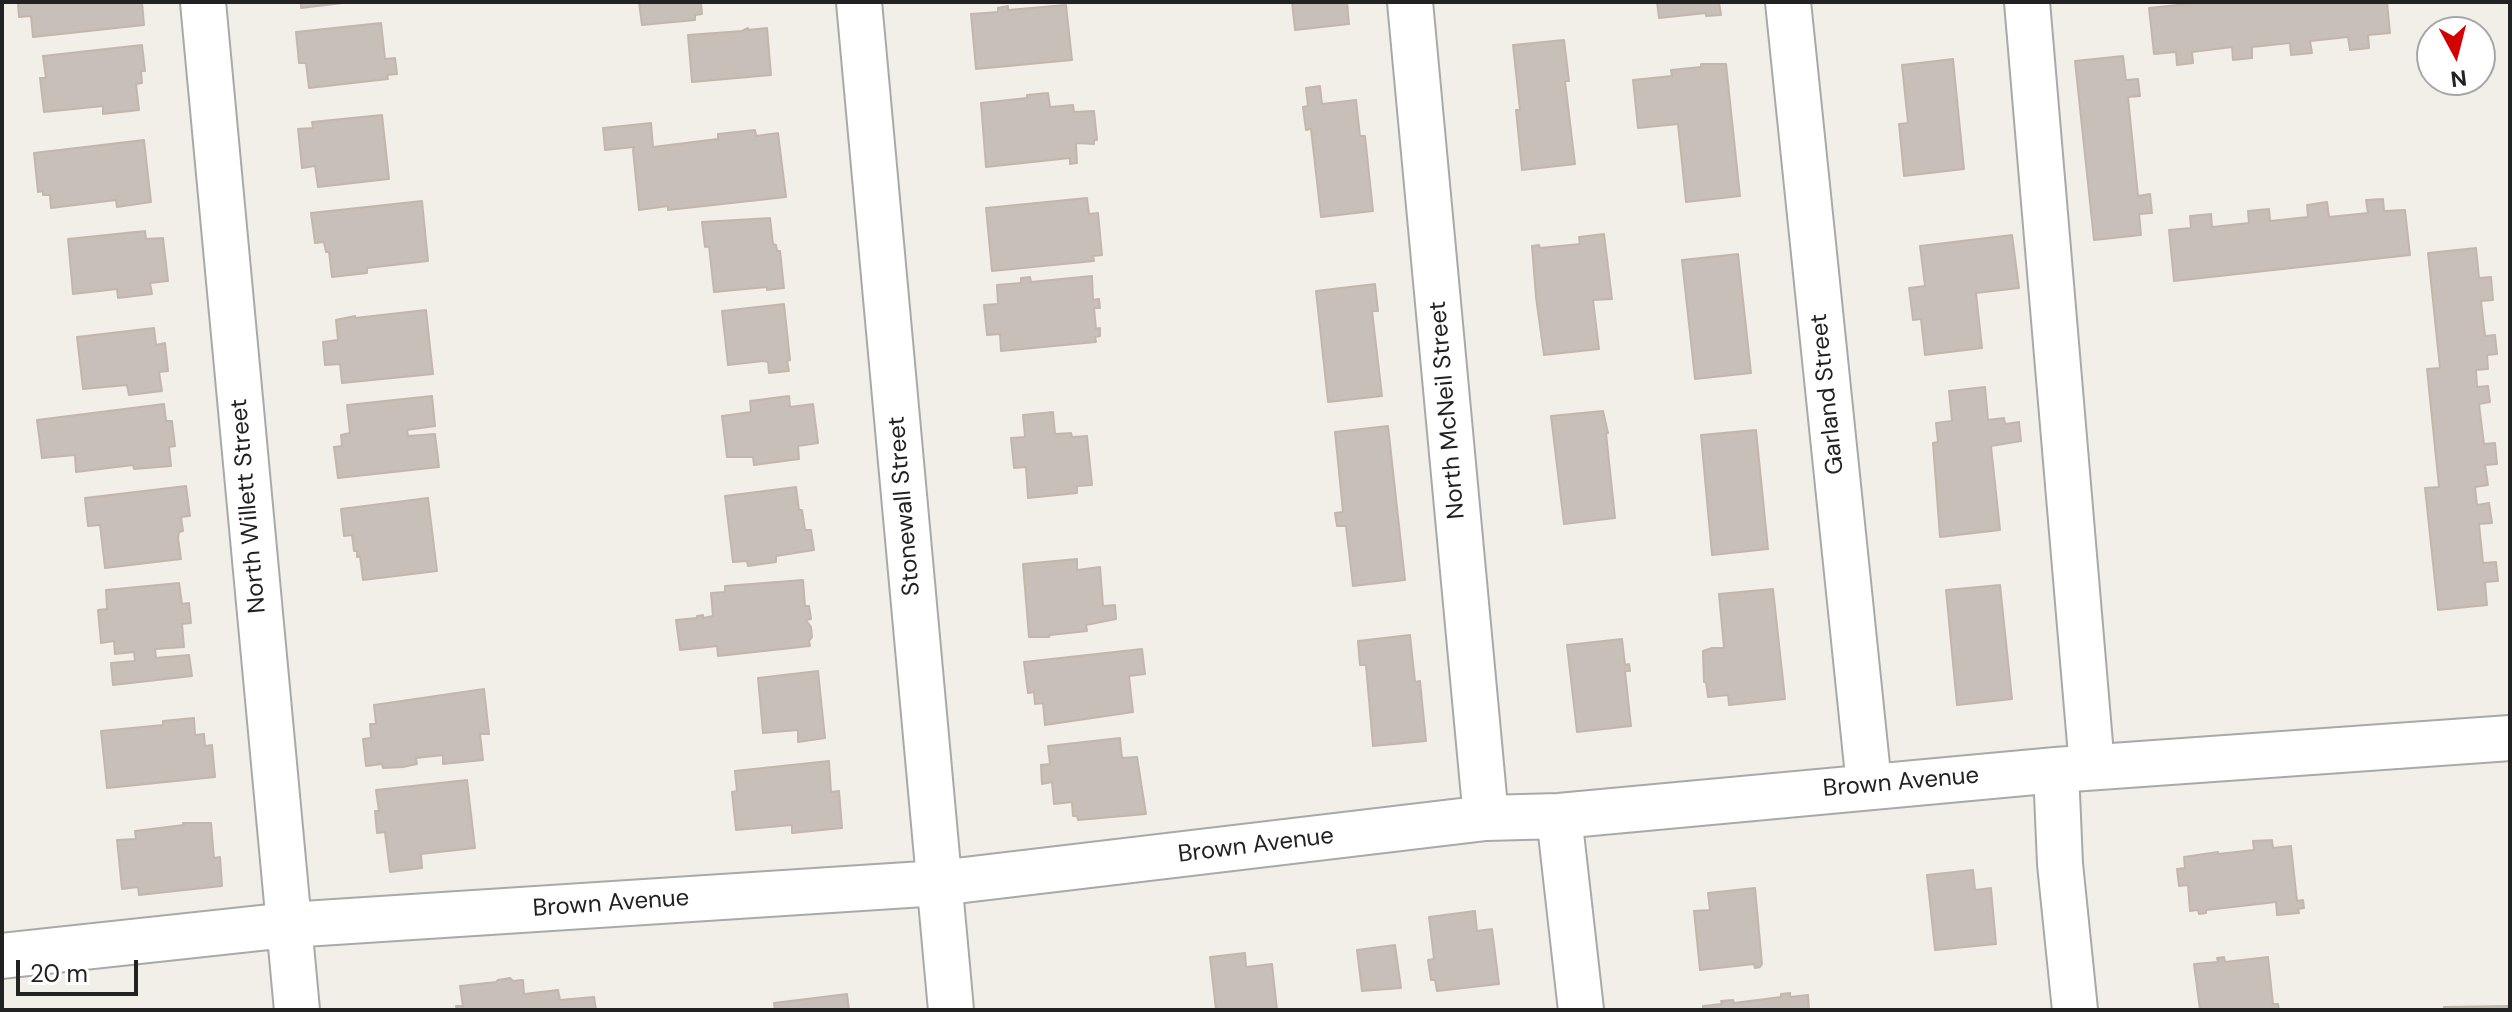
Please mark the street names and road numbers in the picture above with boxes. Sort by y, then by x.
street label: North McNeil Street [1424,300,1472,520]
street label: Garland Street [1805,312,1851,476]
street label: North Willett Street [225,397,273,615]
street label: Stonewall Street [883,415,927,597]
street label: Brown Avenue [1822,762,1980,804]
street label: Brown Avenue [1176,822,1336,870]
street label: Brown Avenue [532,884,690,924]

